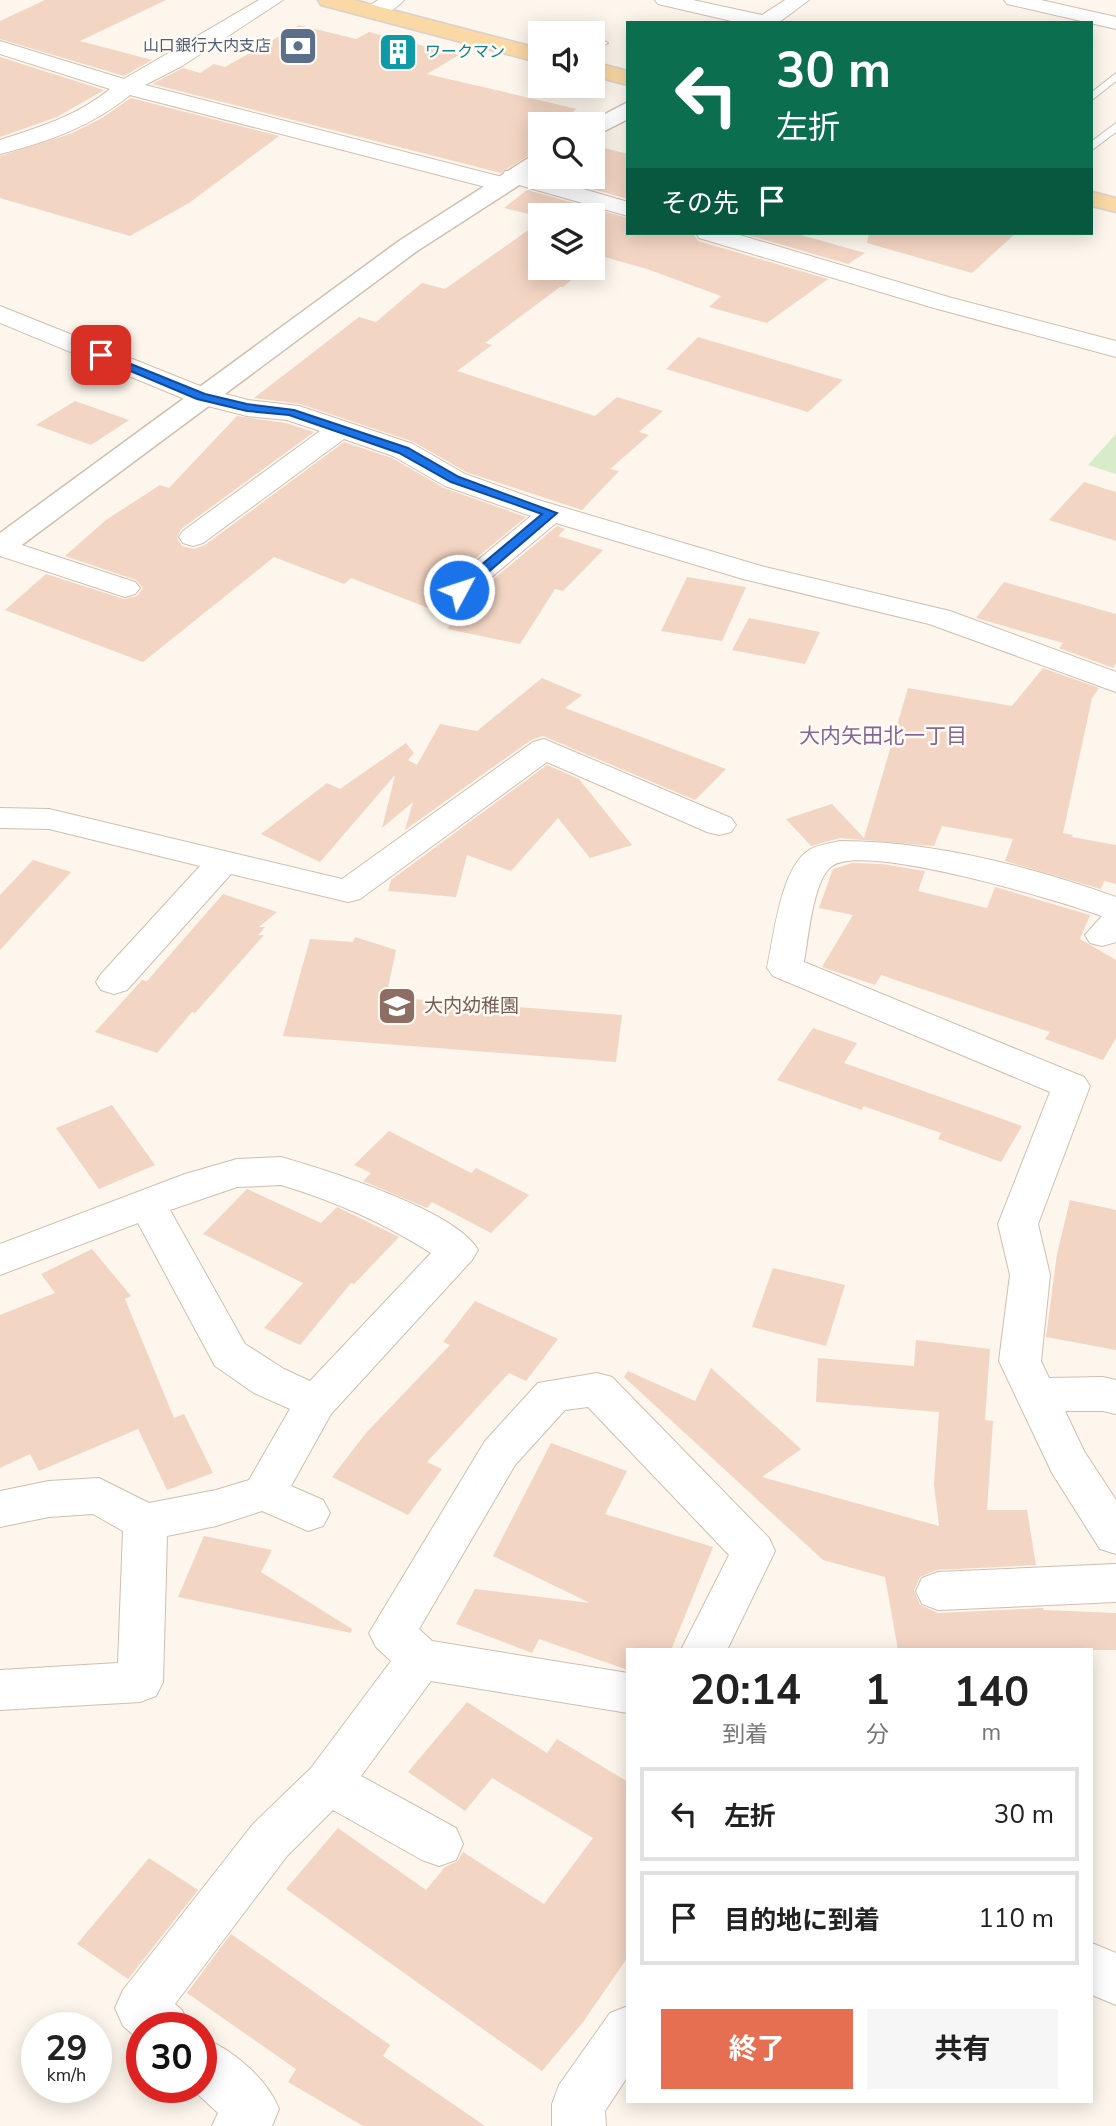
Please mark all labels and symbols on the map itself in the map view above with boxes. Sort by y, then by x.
bank icon: 山口銀行大内支店 [277,25,319,67]
building icon: ワークマン [377,31,419,73]
place label: 山口銀行大内支店 [143,35,271,57]
place label: ワークマン [425,41,505,63]
pin [71,325,131,385]
position arrow [422,553,496,627]
district label: 大内矢田北一丁目 [799,722,967,750]
school or university icon: 大内幼稚園 [376,985,418,1027]
place label: 大内幼稚園 [424,993,519,1019]
speed limit sign: 30 [126,2012,217,2103]

